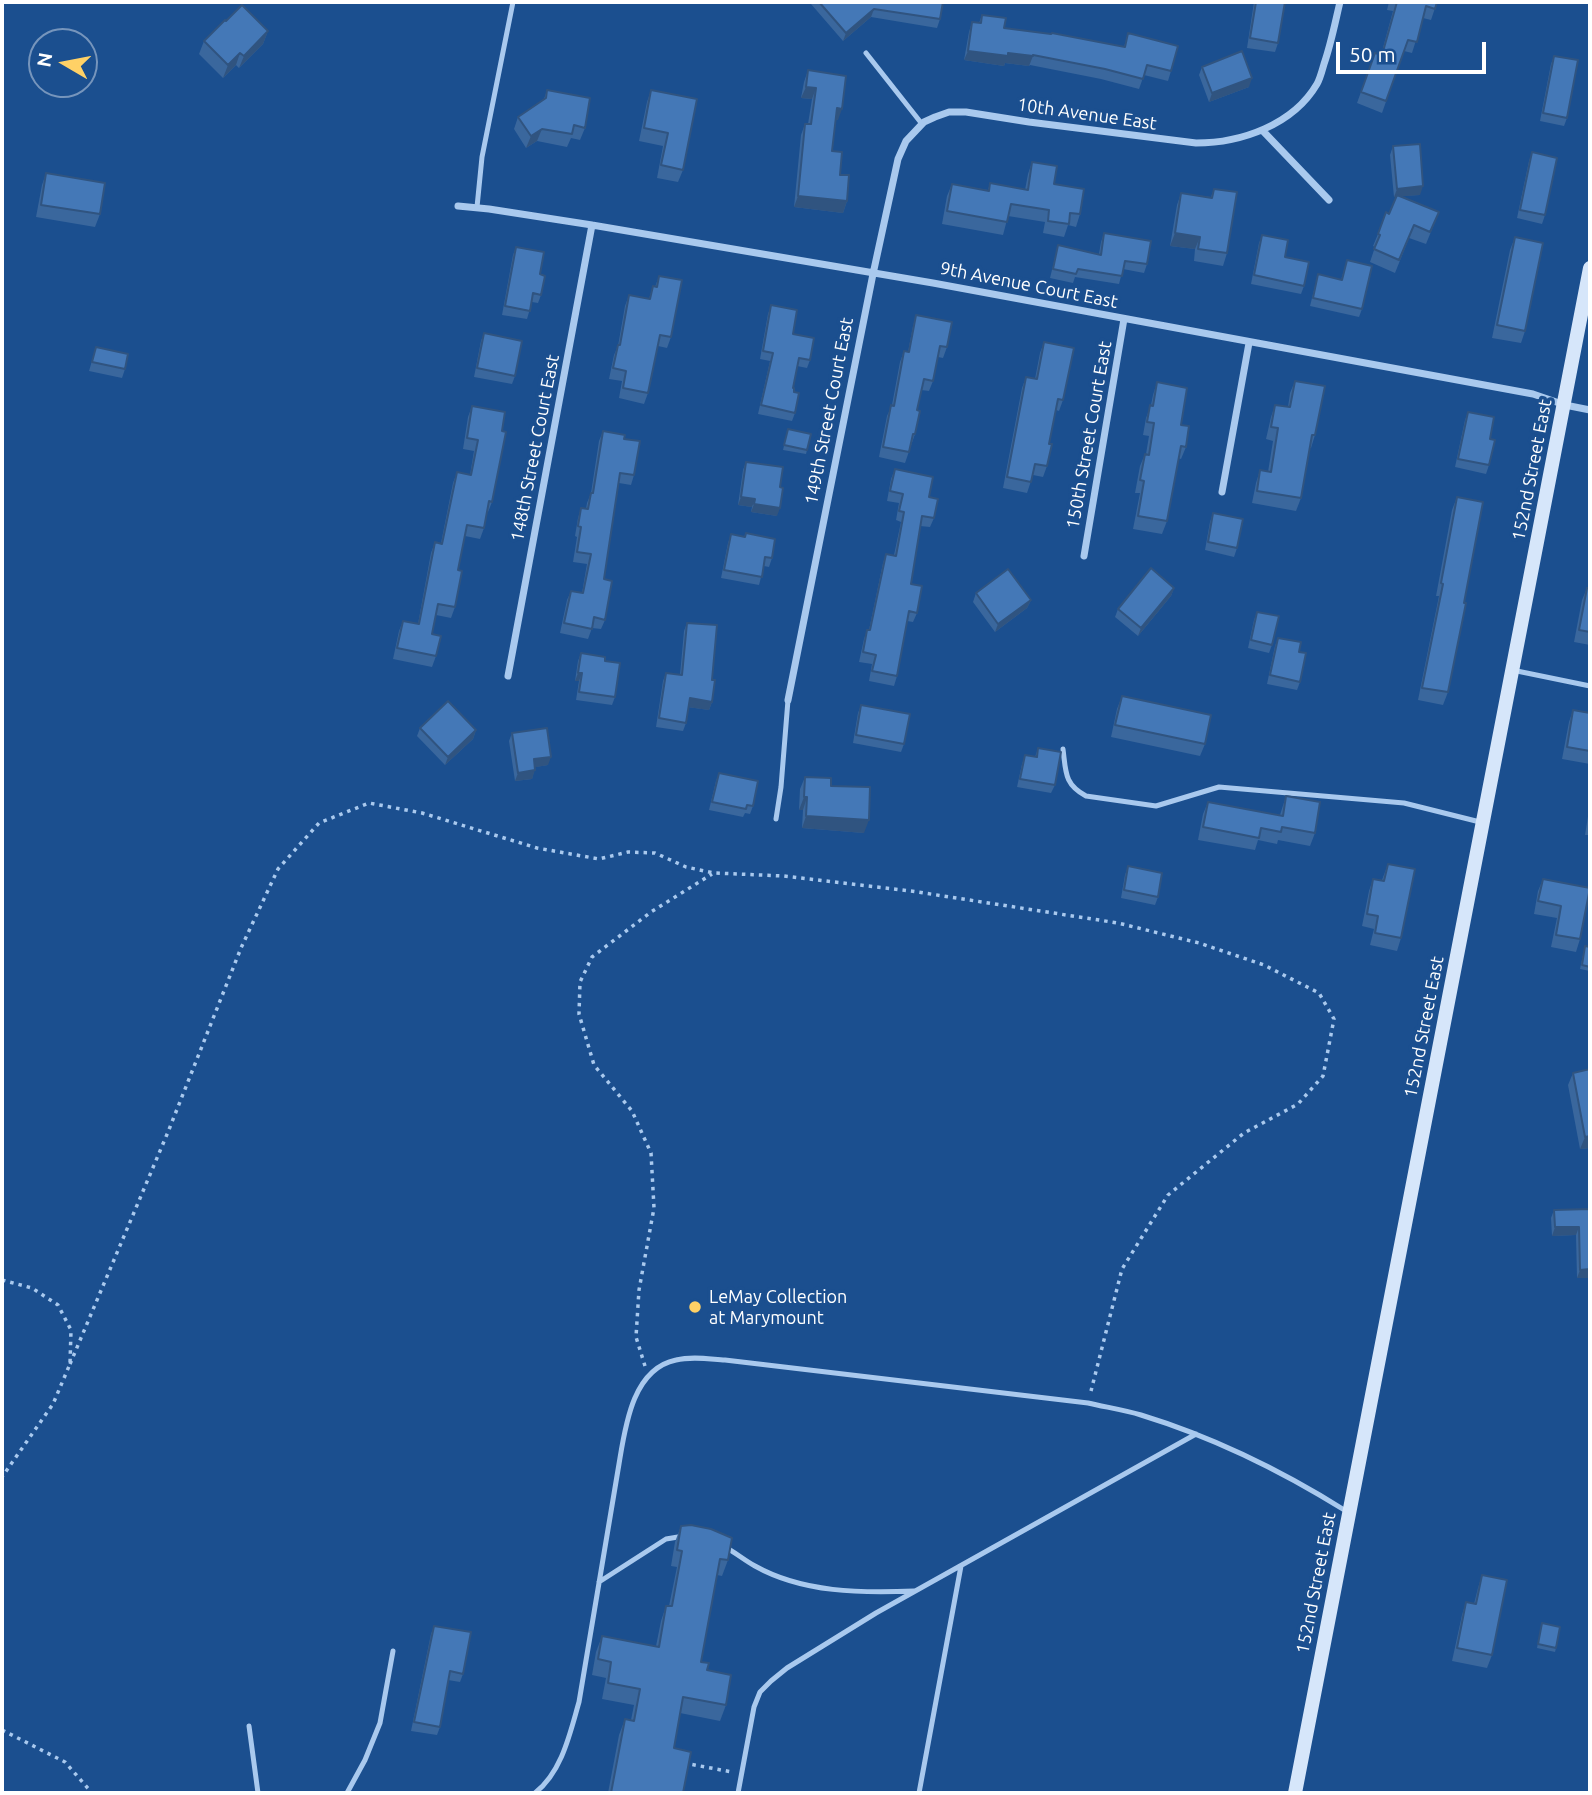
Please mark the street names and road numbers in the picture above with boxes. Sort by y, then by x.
street label: 10th Avenue East [1016,94,1158,134]
street label: 9th Avenue Court East [938,257,1120,313]
street label: 149th Street Court East [800,316,858,506]
street label: 150th Street Court East [1062,339,1116,531]
street label: 148th Street Court East [506,353,564,543]
street label: 152nd Street East [1508,397,1556,543]
street label: 152nd Street East [1400,954,1448,1100]
street label: 152nd Street East [1292,1510,1340,1656]

